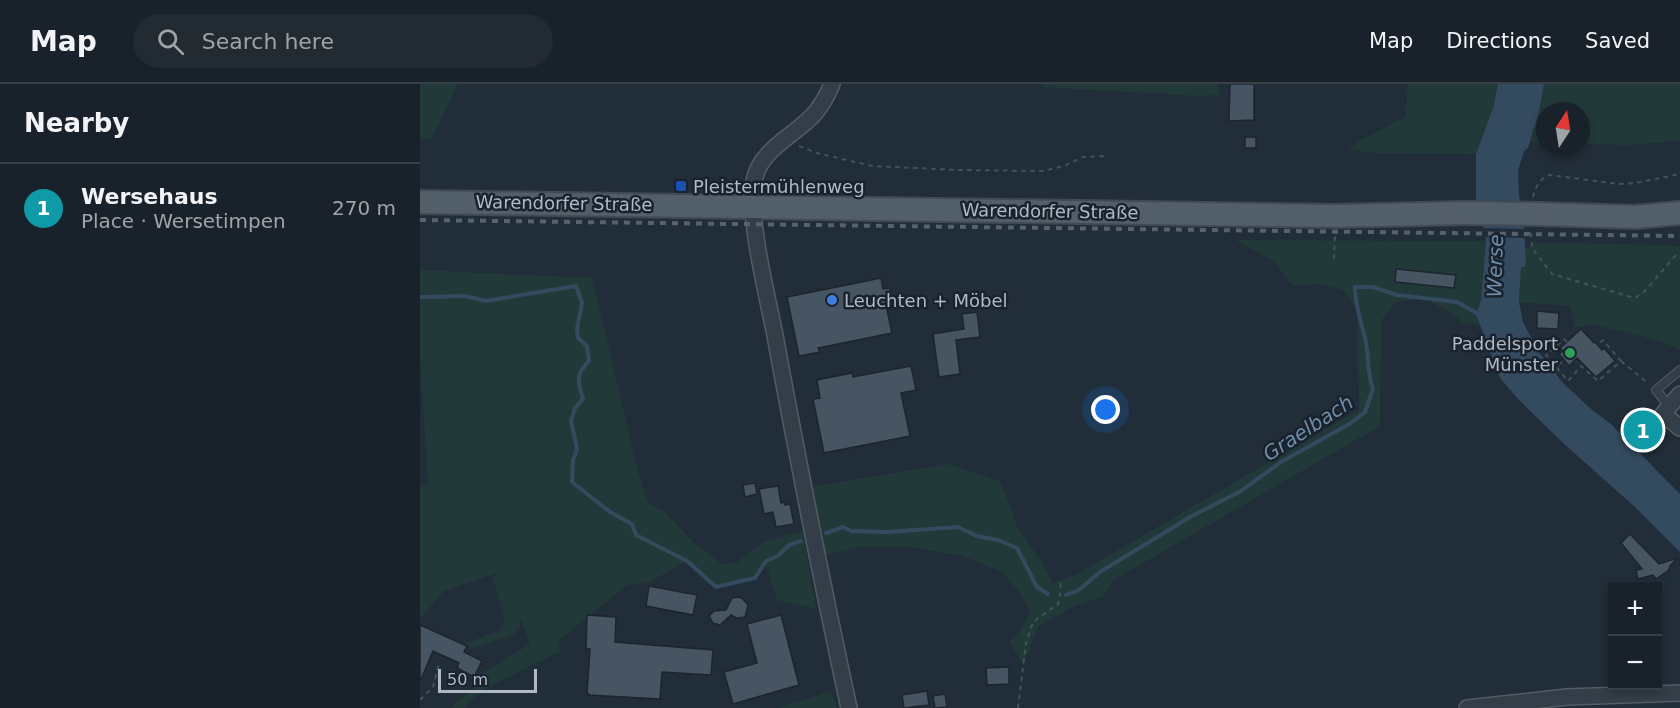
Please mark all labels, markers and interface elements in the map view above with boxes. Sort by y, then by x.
search box [133,14,553,68]
text: Map [30,25,97,58]
icon: search [154,25,187,58]
text: Search here [202,29,334,54]
text: Map [1369,29,1413,53]
text: Directions [1446,29,1552,53]
text: Saved [1585,29,1650,53]
north arrow [1536,102,1590,156]
text: Nearby [24,108,129,138]
place label: Pleistermühlenweg [693,176,865,197]
marker: Pleistermühlenweg [674,179,688,193]
text: Wersehaus [81,184,218,209]
street label: Warendorfer Straße [475,191,653,215]
text: 1 [37,196,50,220]
text: 270 m [332,196,396,220]
street label: Warendorfer Straße [961,199,1139,223]
text: Place · Wersetimpen [81,209,286,233]
water label: Werse [1482,234,1508,298]
place label: Leuchten + Möbel [844,290,1008,311]
marker: Leuchten + Möbel [825,293,839,307]
place label: Paddelsport Münster [1452,333,1559,375]
marker: Paddelsport Münster [1563,346,1577,360]
water label: Graelbach [1258,390,1358,466]
your location [1091,395,1120,424]
pin: 1 [1624,408,1662,452]
map controls [1608,582,1662,690]
button: + [1608,582,1662,636]
button: − [1608,636,1662,690]
scale bar [438,666,537,694]
text: 50 m [447,670,488,689]

